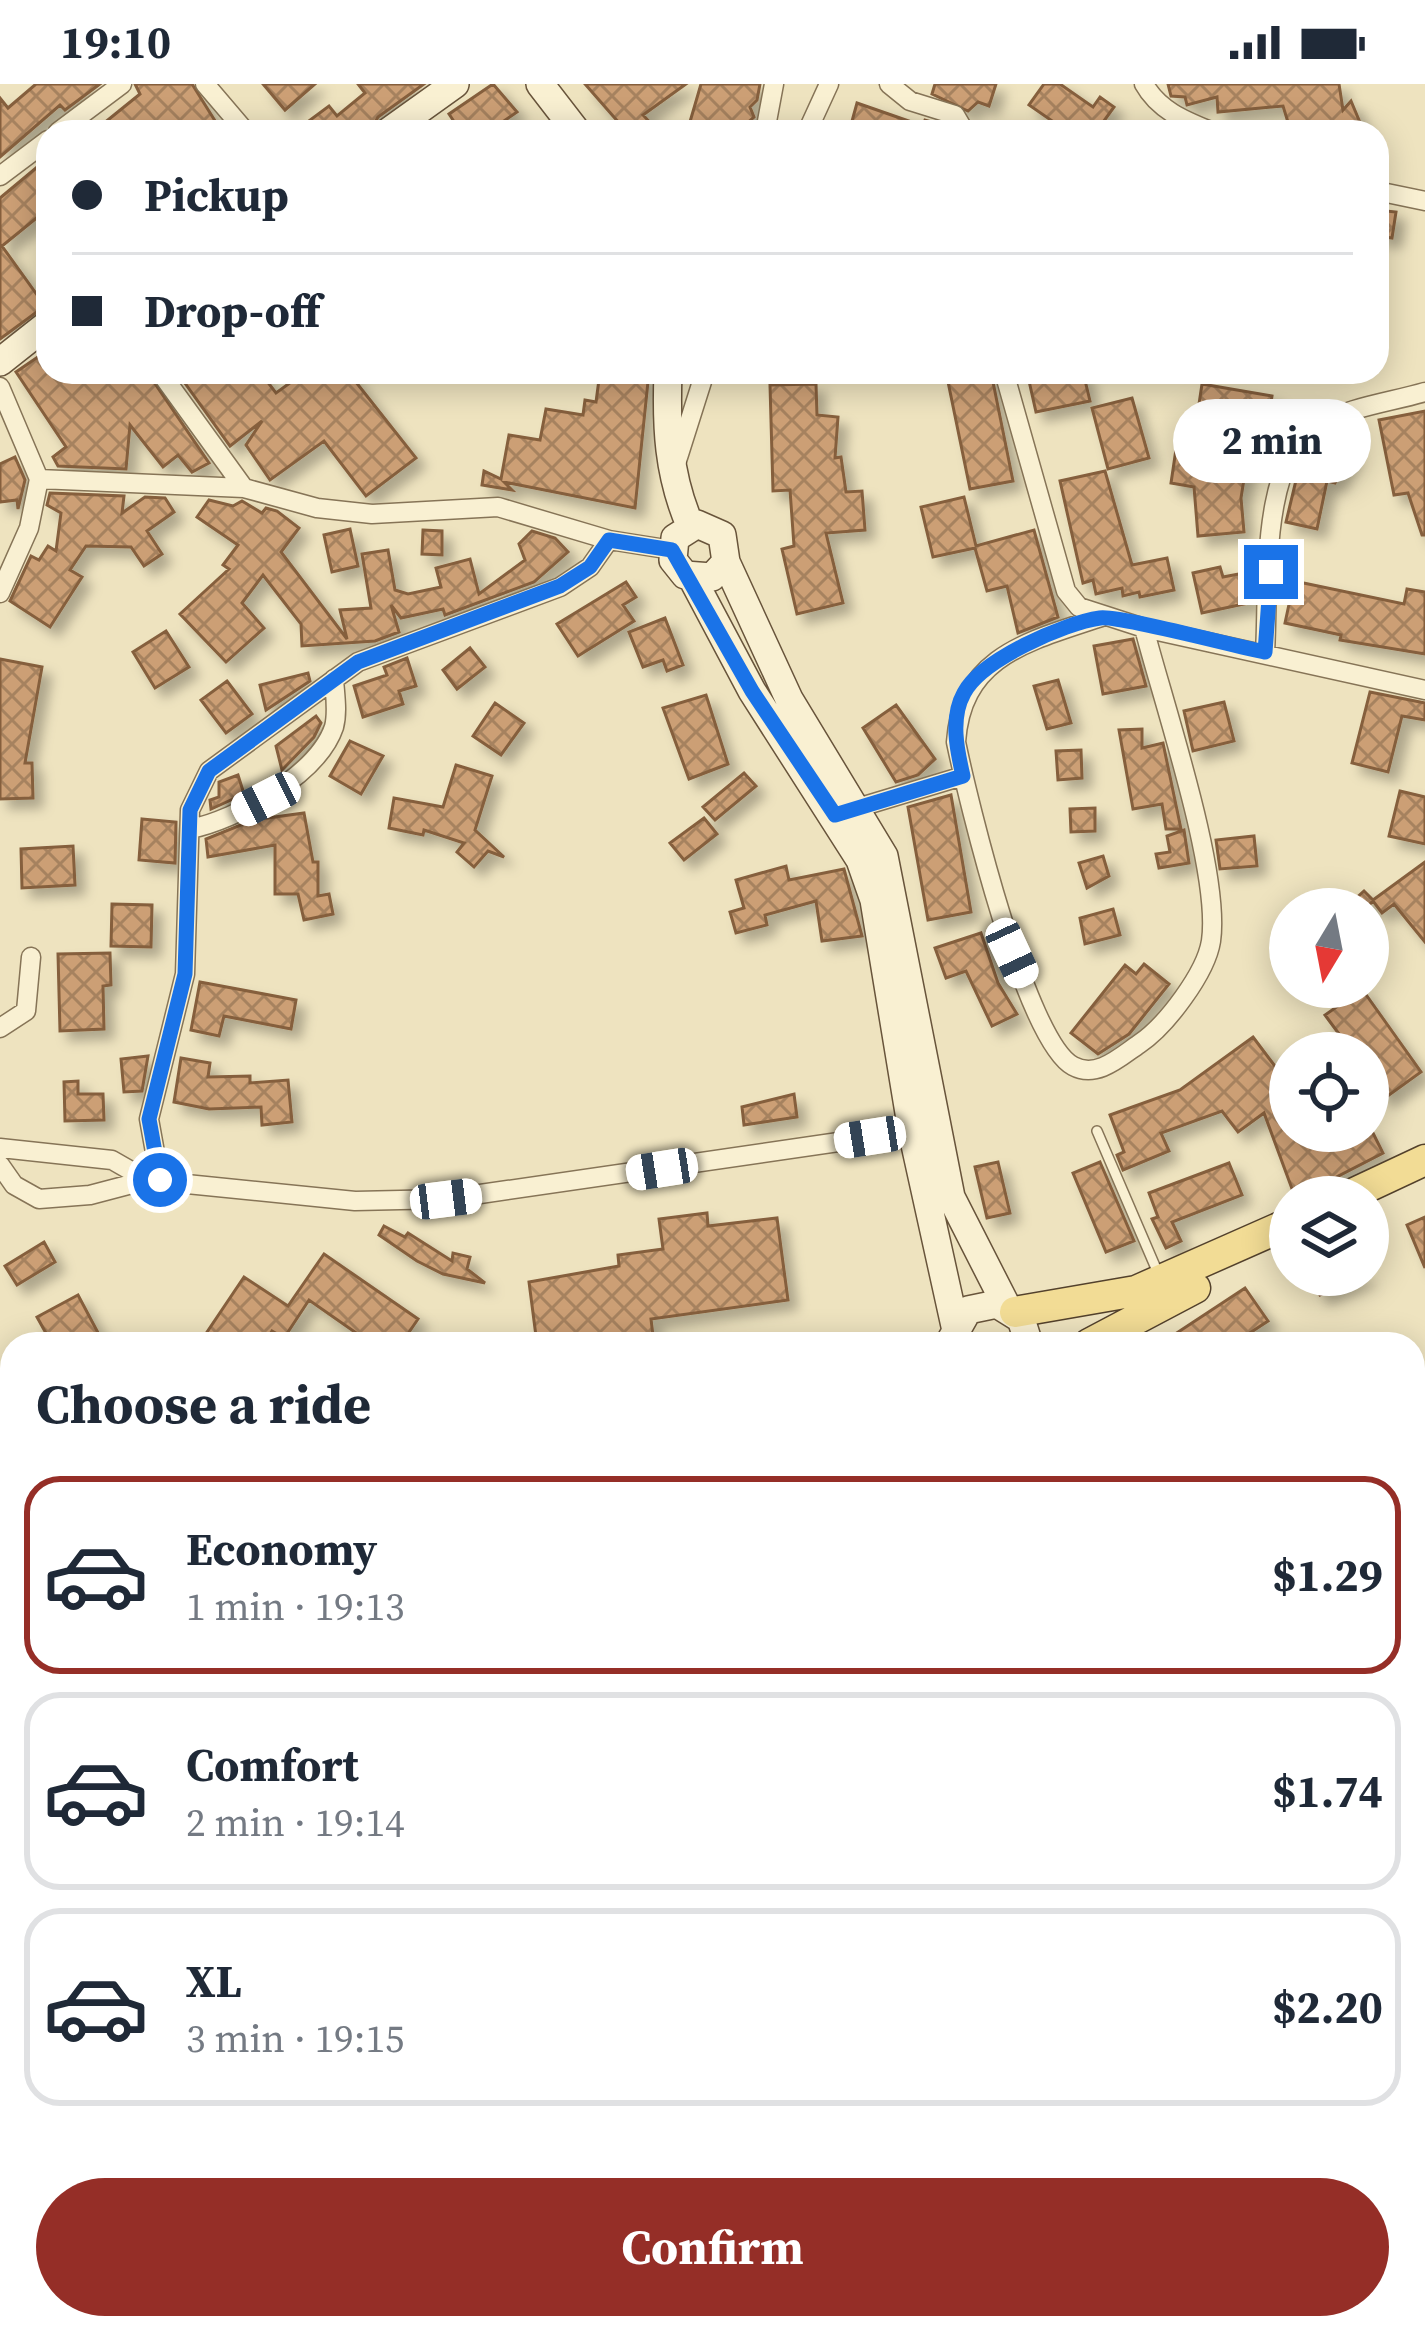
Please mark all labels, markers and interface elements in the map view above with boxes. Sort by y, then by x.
text: 19:10 [60,11,171,73]
text: Pickup [144,164,289,226]
text: Drop-off [144,280,320,342]
callout: 2 min [1172,398,1370,482]
text: 2 min [1221,414,1323,467]
route end [1244,545,1298,599]
car [226,767,306,831]
north arrow [1269,888,1389,1008]
map controls [1269,888,1389,1296]
car [980,913,1044,993]
button: locate [1269,1032,1389,1152]
car [832,1114,908,1160]
car [624,1146,700,1192]
route start [133,1153,187,1207]
button: layers [1269,1176,1389,1296]
car [408,1177,484,1221]
text: Choose a ride [36,1367,371,1441]
text: Economy [186,1518,377,1580]
icon: car [42,1521,150,1629]
text: $1.29 [1272,1544,1383,1606]
text: 1 min · 19:13 [186,1580,405,1633]
text: Comfort [186,1734,359,1796]
icon: car [42,1737,150,1845]
text: $1.74 [1272,1760,1383,1822]
text: 2 min · 19:14 [186,1796,405,1849]
text: XL [186,1950,242,2012]
icon: car [42,1953,150,2061]
text: $2.20 [1272,1976,1383,2038]
text: 3 min · 19:15 [186,2012,405,2065]
button: Confirm [36,2178,1389,2316]

